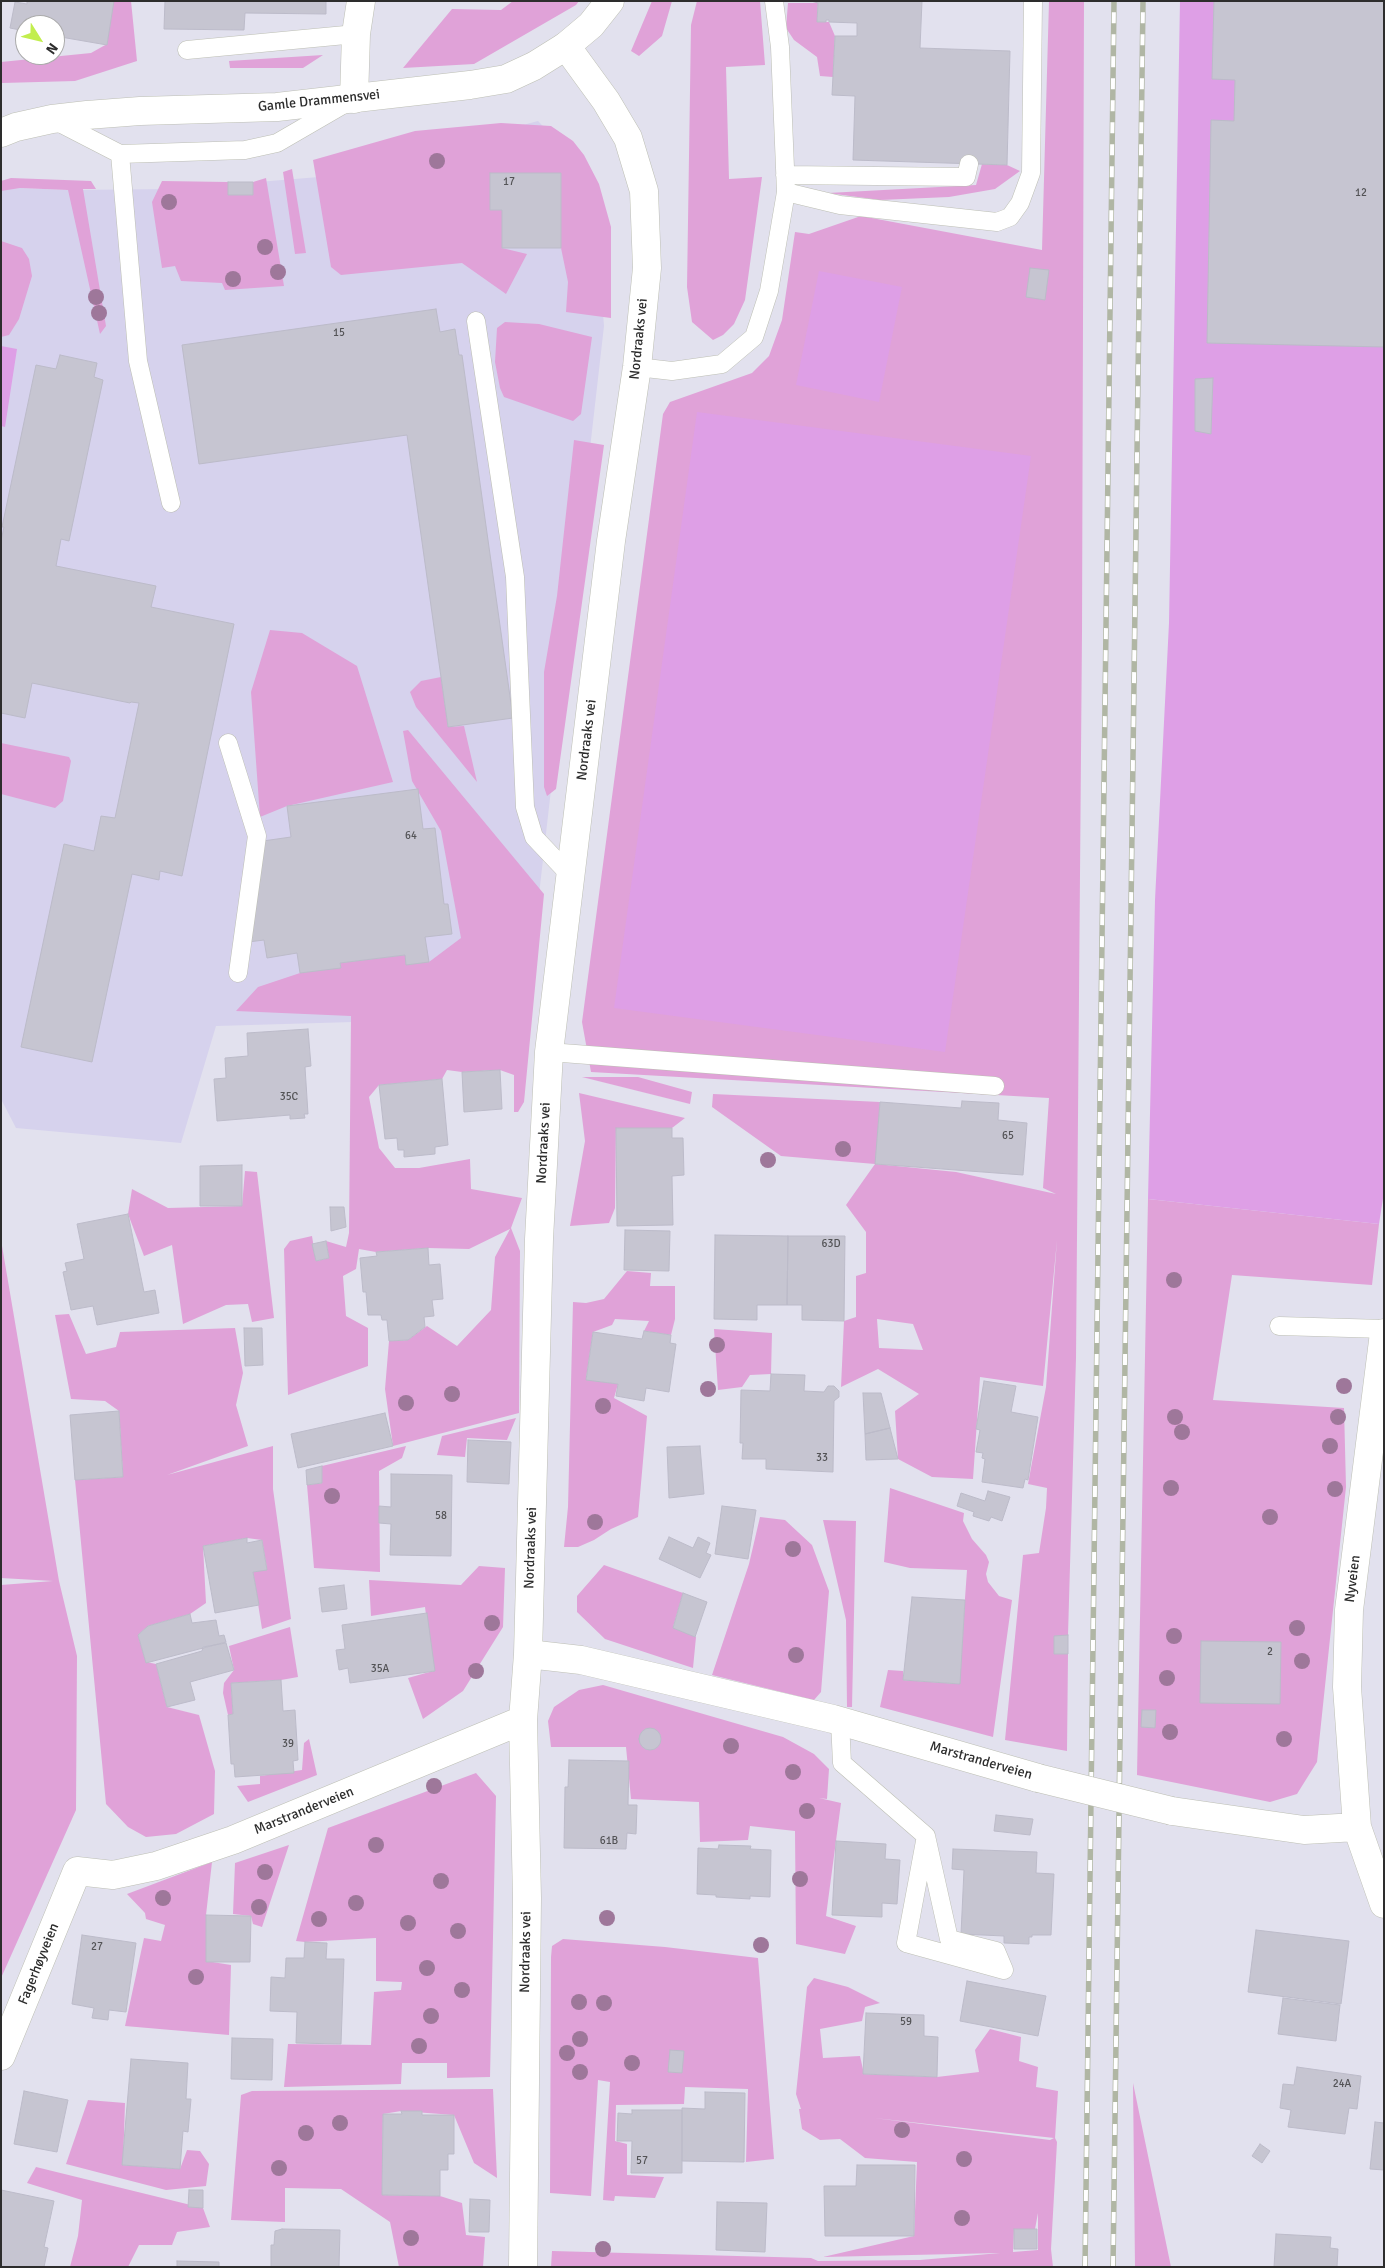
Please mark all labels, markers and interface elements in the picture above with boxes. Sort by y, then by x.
north arrow [15,15,65,65]
text: N [42,40,61,57]
street label: Gamle Drammensvei [257,86,381,116]
house number: 17 [503,175,515,189]
house number: 12 [1355,186,1367,200]
street label: Nordraaks vei [626,298,652,380]
house number: 15 [333,326,345,340]
street label: Nordraaks vei [574,698,600,782]
house number: 64 [405,829,417,843]
house number: 35C [280,1090,298,1104]
street label: Nordraaks vei [533,1102,555,1184]
house number: 65 [1002,1129,1014,1143]
house number: 63D [821,1237,841,1251]
house number: 33 [816,1451,828,1465]
street label: Nordraaks vei [521,1507,541,1589]
house number: 58 [435,1509,447,1523]
street label: Nyveien [1342,1554,1364,1604]
house number: 2 [1267,1645,1273,1659]
house number: 35A [371,1662,389,1676]
house number: 39 [282,1737,294,1751]
street label: Marstranderveien [928,1738,1034,1784]
street label: Marstranderveien [252,1783,356,1839]
house number: 61B [600,1834,618,1848]
street label: Nordraaks vei [517,1911,535,1993]
street label: Fagerhøyveien [15,1921,63,2007]
house number: 27 [91,1940,103,1954]
house number: 59 [900,2015,912,2029]
house number: 24A [1333,2077,1351,2091]
house number: 57 [636,2154,648,2168]

